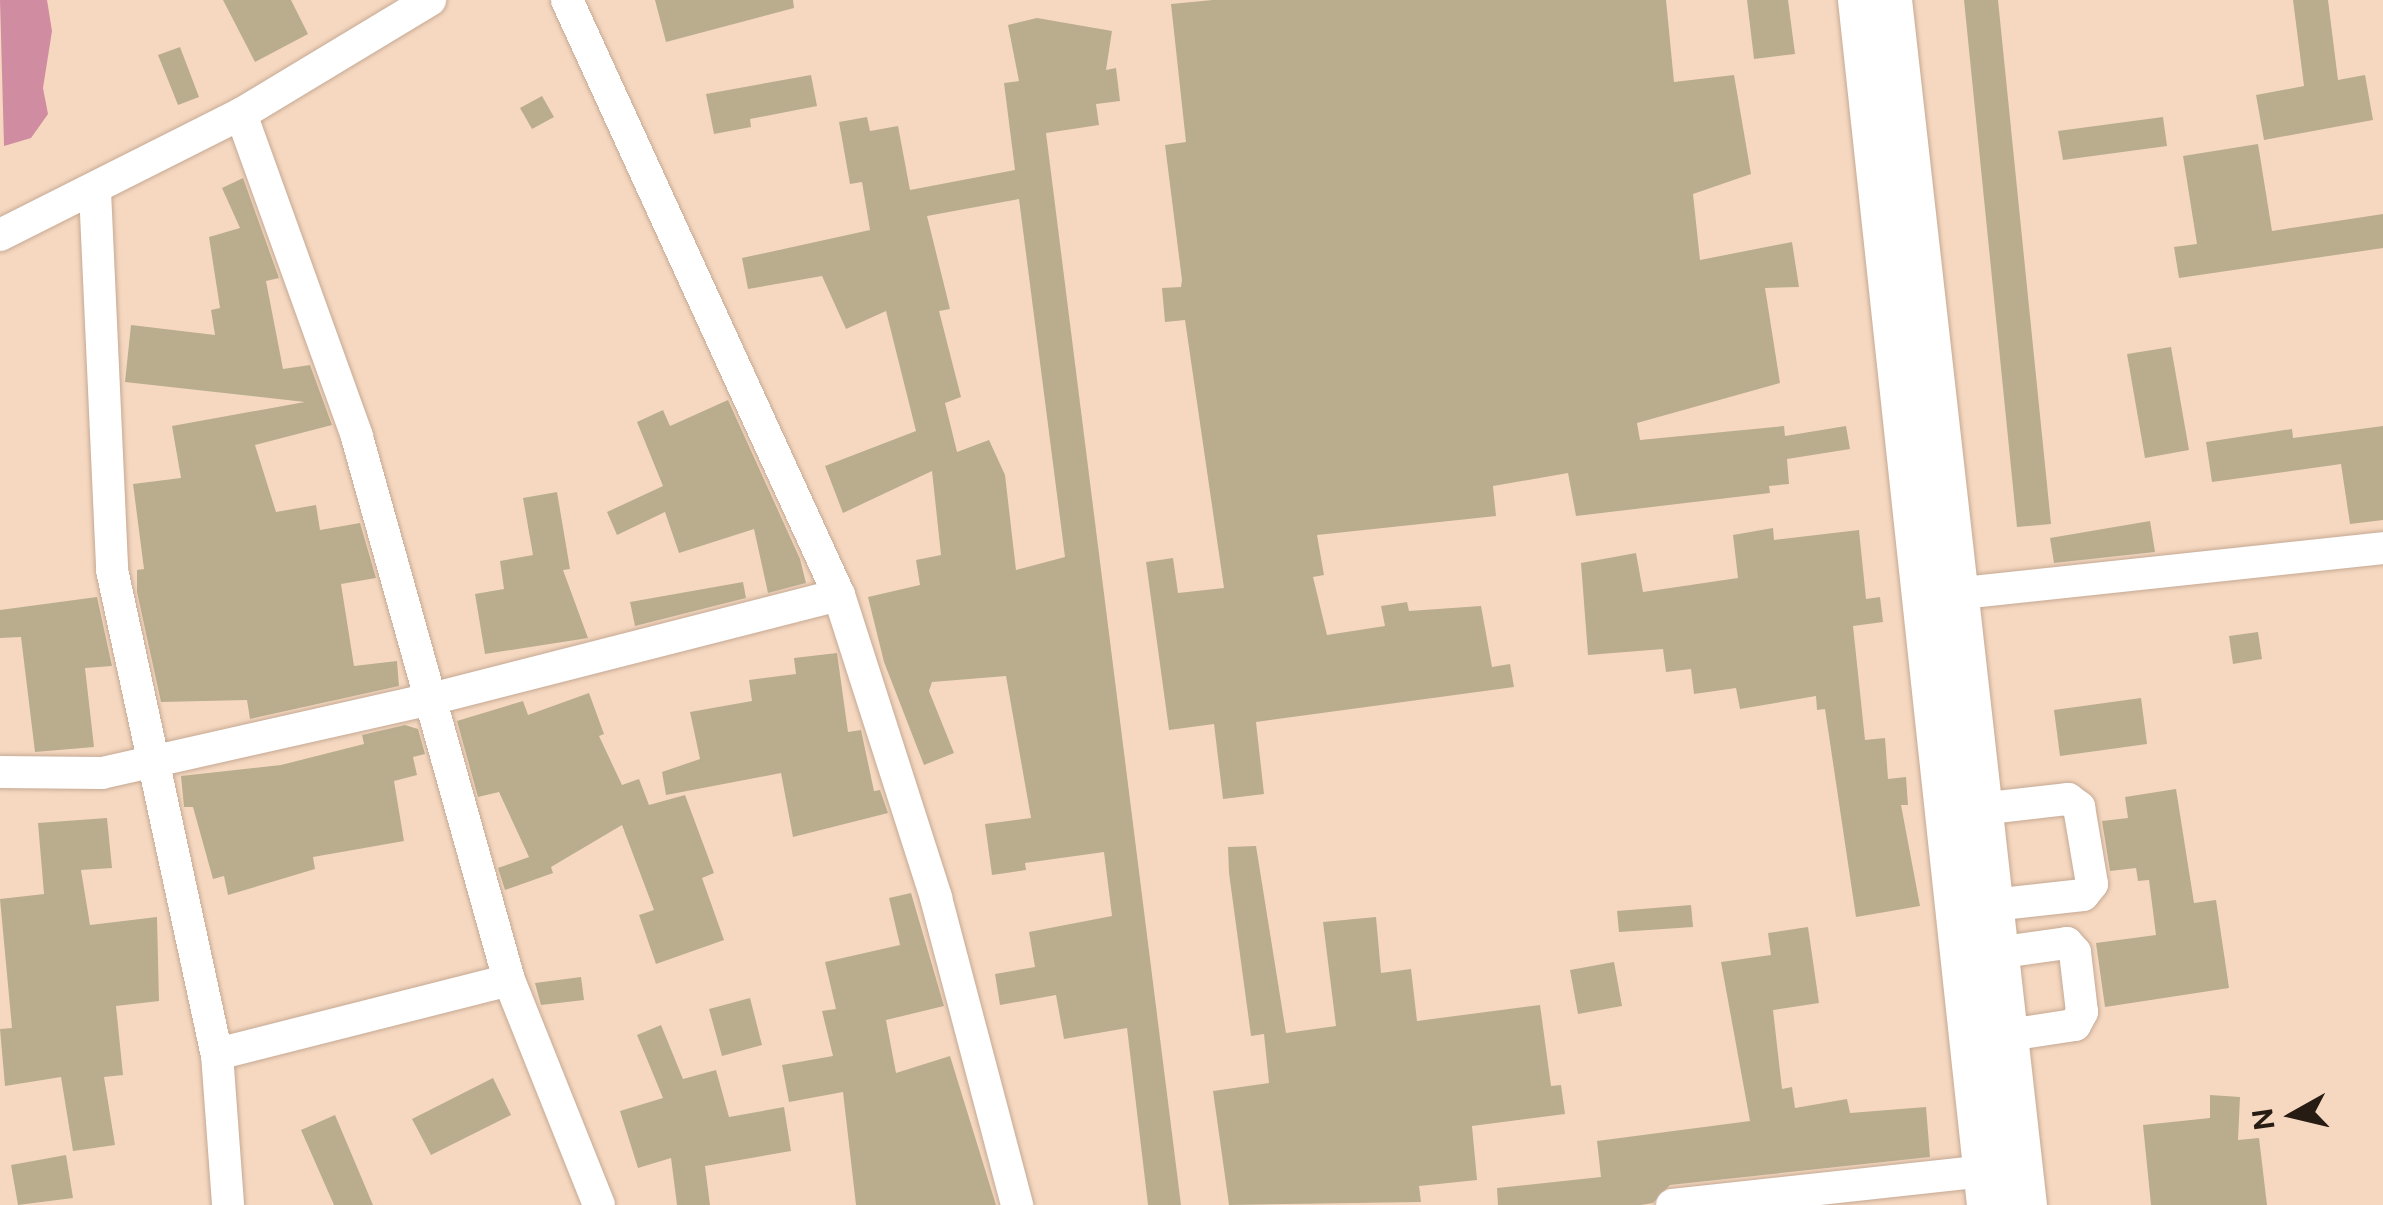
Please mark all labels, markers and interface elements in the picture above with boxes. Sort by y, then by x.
north arrow [2243,1065,2343,1165]
text: N [2245,1106,2281,1132]

